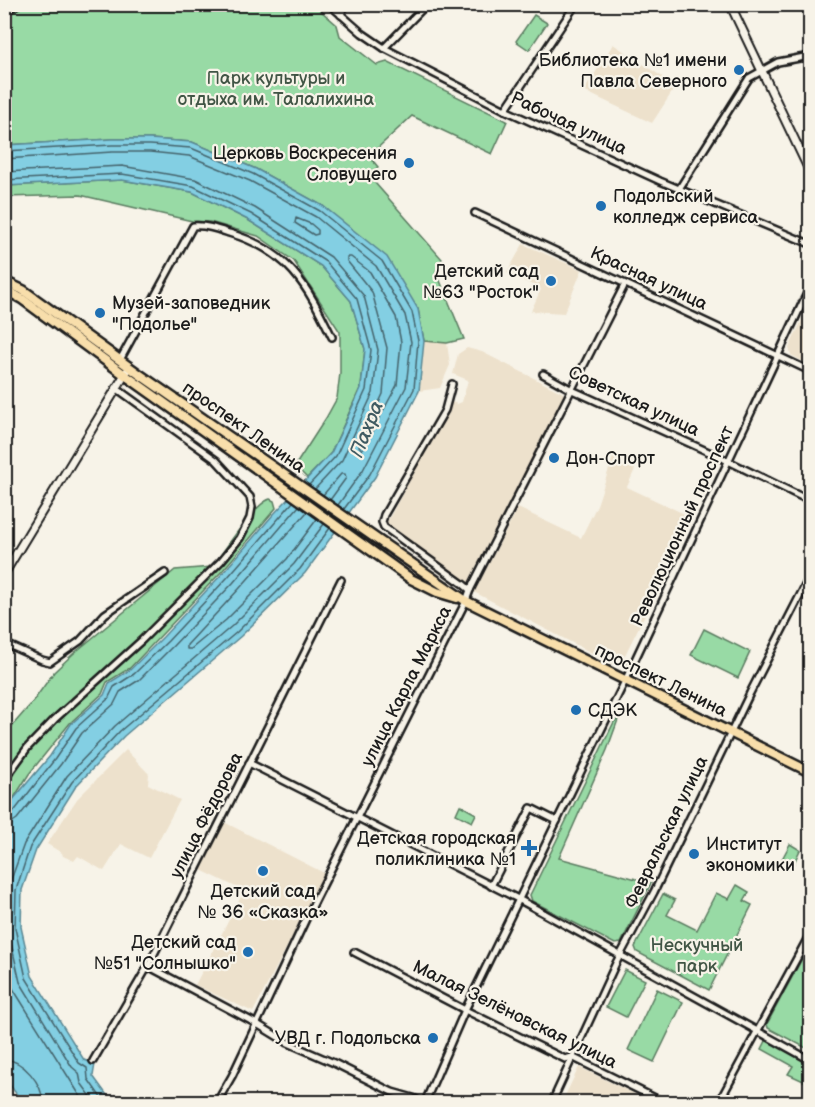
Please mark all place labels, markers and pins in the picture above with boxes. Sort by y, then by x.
place label: Библиотека №1 имени Павла Северного [539,50,727,92]
marker: Библиотека №1 имени Павла Северного [732,63,746,77]
place label: Церковь Воскресения Словущего [213,143,397,185]
marker: Церковь Воскресения Словущего [402,156,416,170]
place label: Подольский колледж сервиса [613,186,759,228]
marker: Подольский колледж сервиса [594,199,608,213]
place label: Детский сад №63 "Росток" [423,261,539,303]
marker: Детский сад №63 "Росток" [544,274,558,288]
place label: Музей-заповедник "Подолье" [112,293,271,335]
marker: Музей-заповедник "Подолье" [93,306,107,320]
place label: Дон-Спорт [566,448,656,469]
marker: Дон-Спорт [547,451,561,465]
place label: СДЭК [588,700,637,721]
marker: СДЭК [569,703,583,717]
place label: Детская городская поликлиника №1 [357,828,516,870]
place label: Институт экономики [706,834,795,876]
marker: Детская городская поликлиника №1 [520,839,538,857]
marker: Институт экономики [687,847,701,861]
marker: Детский сад № 36 «Сказка» [256,864,270,878]
place label: Детский сад № 36 «Сказка» [197,881,329,923]
place label: Детский сад №51 "Солнышко" [94,932,236,974]
marker: Детский сад №51 "Солнышко" [241,945,255,959]
place label: УВД г. Подольска [274,1028,421,1049]
marker: УВД г. Подольска [426,1031,440,1045]

